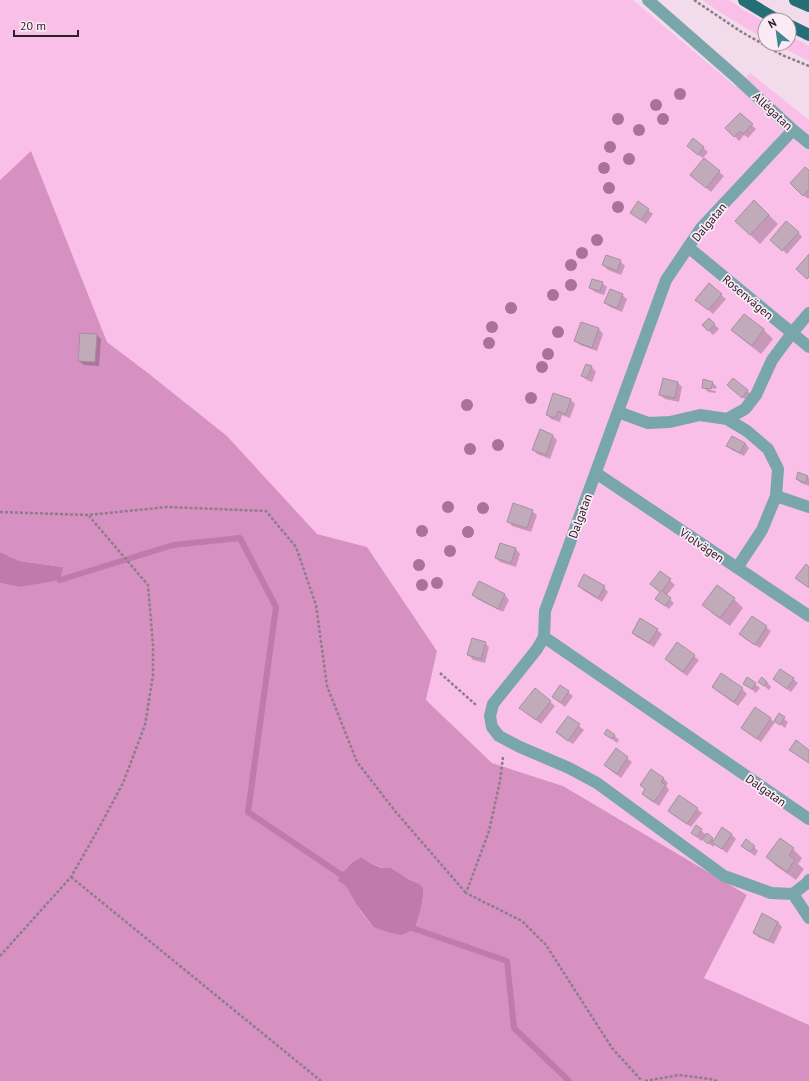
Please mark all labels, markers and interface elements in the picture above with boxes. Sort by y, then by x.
scale bar [14,12,78,38]
north arrow [757,12,797,52]
text: N [766,15,779,31]
text: 20 m [20,18,46,33]
street label: Allégatan [750,89,796,133]
street label: Dalgatan [688,199,730,245]
street label: Rosenvägen [720,271,776,323]
street label: Dalgatan [565,492,595,540]
street label: Violvägen [676,524,727,565]
street label: Dalgatan [743,771,789,809]

